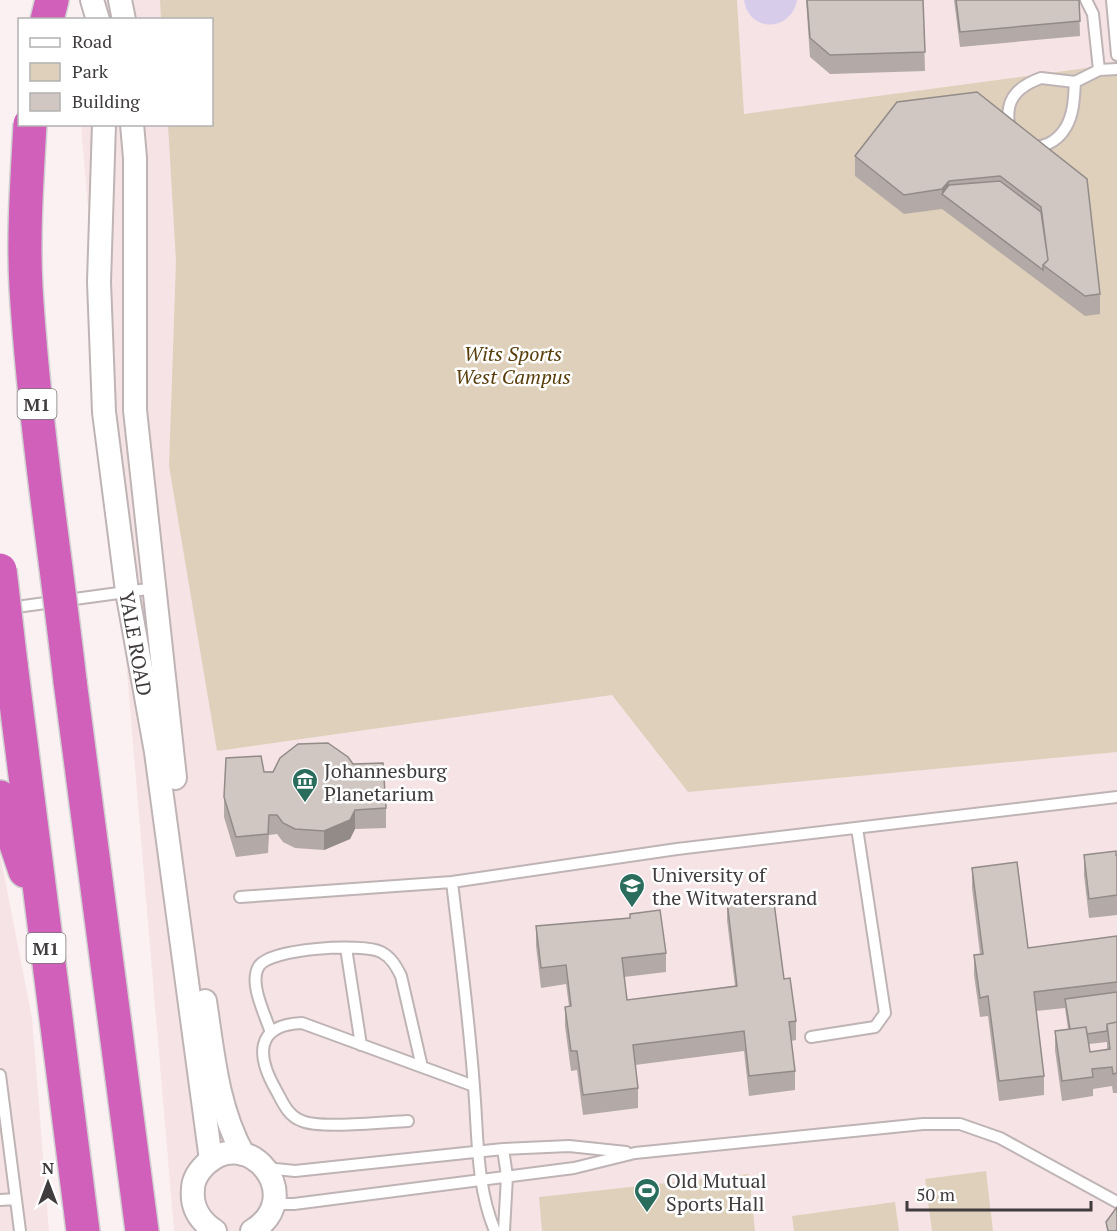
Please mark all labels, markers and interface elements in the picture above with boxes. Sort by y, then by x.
legend [18,18,213,126]
text: Road [72,29,112,53]
text: Park [72,59,109,83]
text: Building [72,89,140,113]
park label: Wits Sports West Campus [455,340,571,390]
road number: M1 [18,389,57,419]
street label: YALE ROAD [114,589,159,698]
place label: Johannesburg Planetarium [324,757,447,807]
museum icon: Johannesburg Planetarium [290,766,320,804]
place label: University of the Witwatersrand [652,861,817,911]
school or university icon: University of the Witwatersrand [617,871,647,909]
road number: M1 [26,933,66,963]
north arrow [18,1153,78,1213]
text: N [42,1157,54,1179]
place label: Old Mutual Sports Hall [666,1167,767,1217]
scale bar [907,1174,1092,1212]
sports icon: Old Mutual Sports Hall [632,1176,662,1214]
text: 50 m [916,1182,956,1206]

